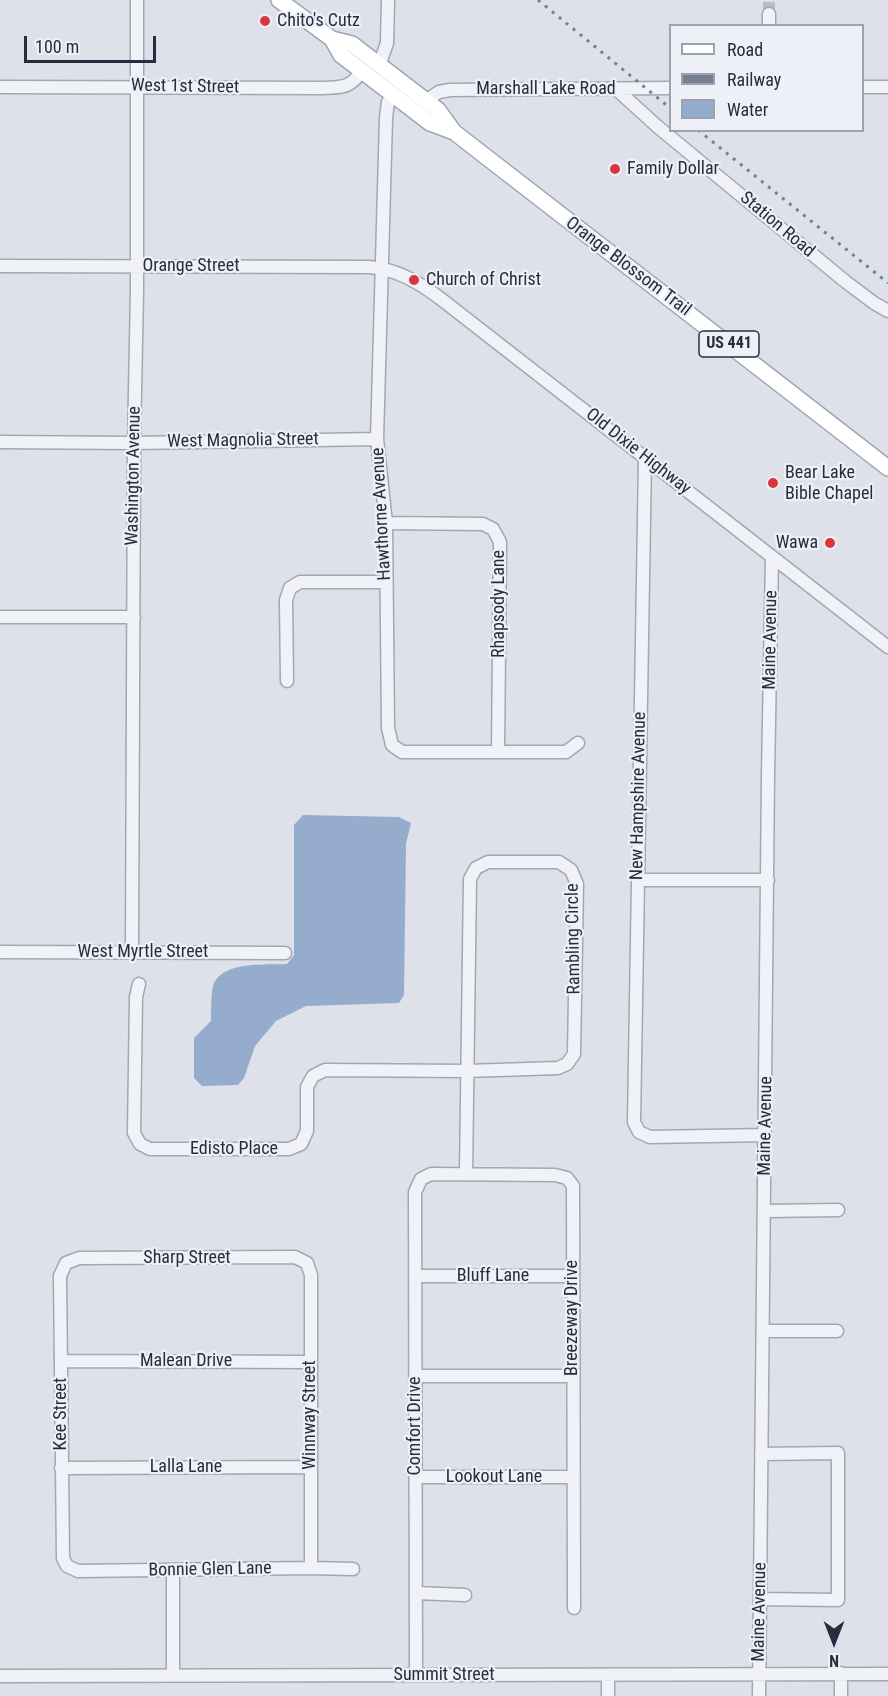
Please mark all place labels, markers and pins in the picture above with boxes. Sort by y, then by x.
place label: Chito's Cutz [277,10,360,32]
marker: Chito's Cutz [258,14,272,28]
place label: Family Dollar [627,158,719,180]
marker: Family Dollar [608,162,622,176]
place label: Church of Christ [426,269,541,291]
marker: Church of Christ [407,273,421,287]
place label: Bear Lake Bible Chapel [785,462,873,504]
marker: Bear Lake Bible Chapel [766,476,780,490]
place label: Wawa [776,532,818,554]
marker: Wawa [823,536,837,550]

